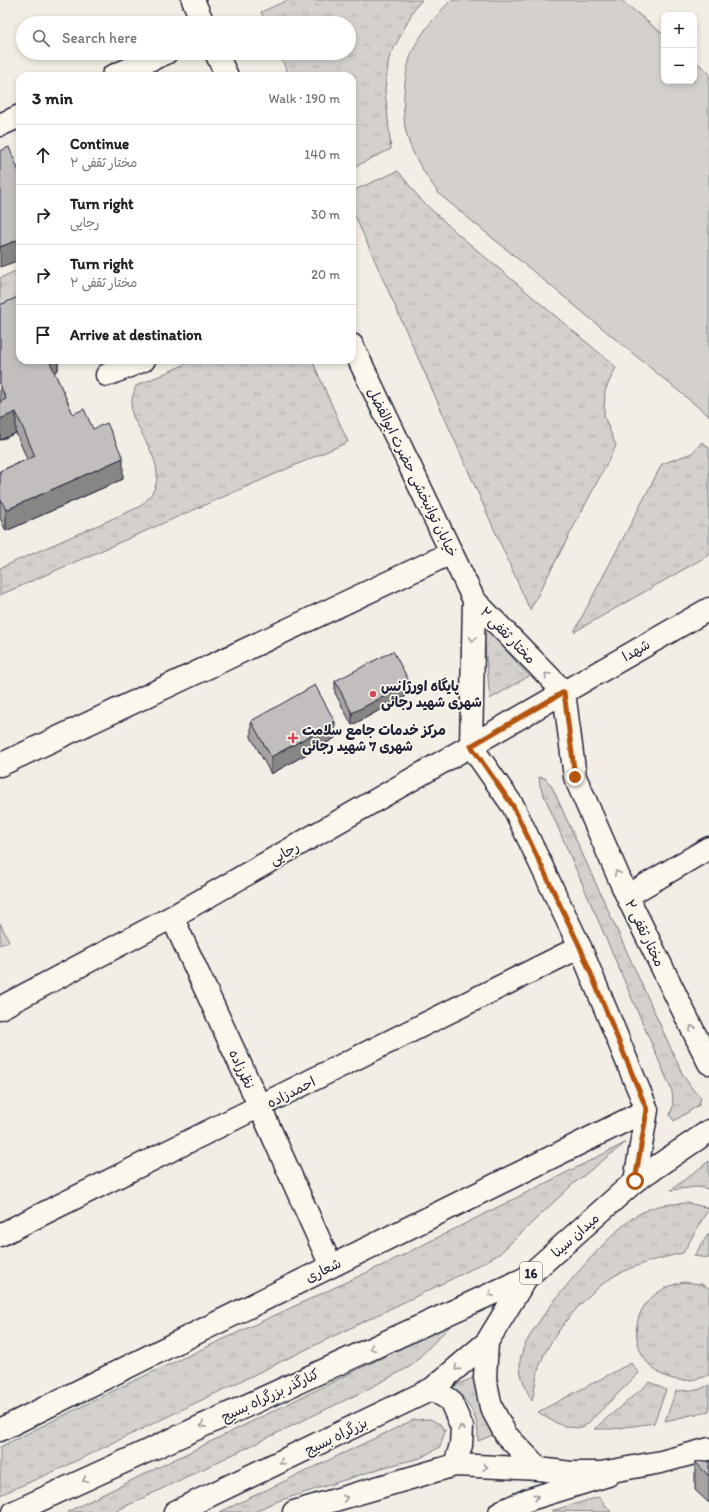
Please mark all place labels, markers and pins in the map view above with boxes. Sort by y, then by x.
place label: پایگاه اورژانس شهری شهید رجائی [381,677,482,711]
marker: پایگاه اورژانس شهری شهید رجائی [368,689,378,699]
place label: مرکز خدمات جامع سلامت شهری 7 شهید رجائی [302,722,446,755]
marker: مرکز خدمات جامع سلامت شهری 7 شهید رجائی [287,732,299,744]

